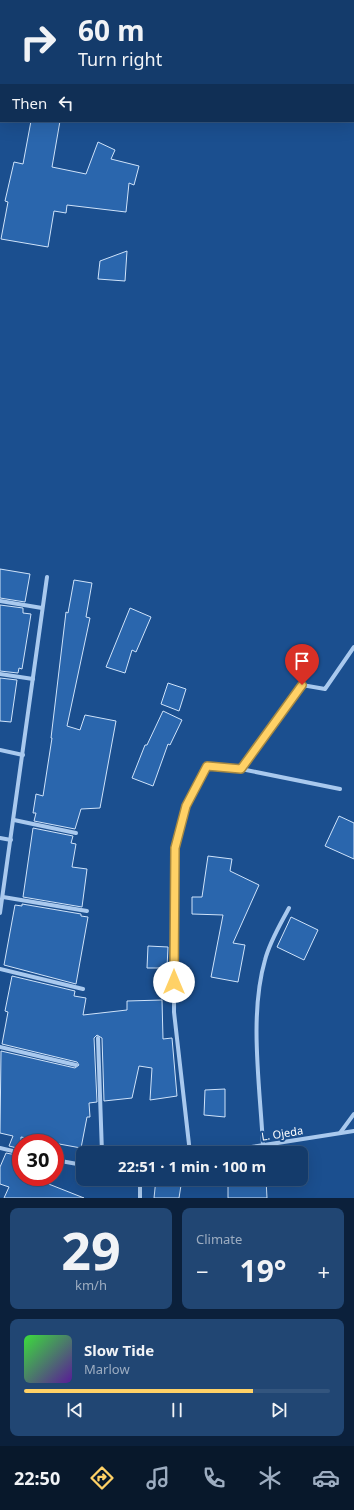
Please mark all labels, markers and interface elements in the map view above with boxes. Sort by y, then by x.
text: 60 m [78,11,145,49]
icon: right [12,16,64,68]
text: Turn right [78,47,162,71]
icon: left [55,92,77,114]
text: Then [12,93,47,113]
pin [285,644,319,685]
icon: arrive [291,650,313,672]
position arrow [153,961,195,1003]
street label: L. Ojeda [260,1122,304,1144]
speed limit sign: 30 [12,1134,64,1186]
text: 22:51 · 1 min · 100 m [118,1156,266,1176]
text: 29 [61,1214,121,1285]
text: Climate [196,1230,242,1248]
text: 19° [239,1250,287,1291]
text: − [196,1256,209,1286]
text: + [317,1256,330,1286]
text: km/h [75,1276,107,1294]
text: Slow Tide [84,1340,154,1360]
text: Marlow [84,1360,130,1378]
icon: previous [64,1399,86,1421]
icon: pause [166,1399,188,1421]
icon: next [268,1399,290,1421]
icon: directions [88,1464,116,1492]
icon: music [144,1464,172,1492]
icon: phone [200,1464,228,1492]
icon: climate [256,1464,284,1492]
icon: car [312,1464,340,1492]
text: 22:50 [14,1466,60,1490]

